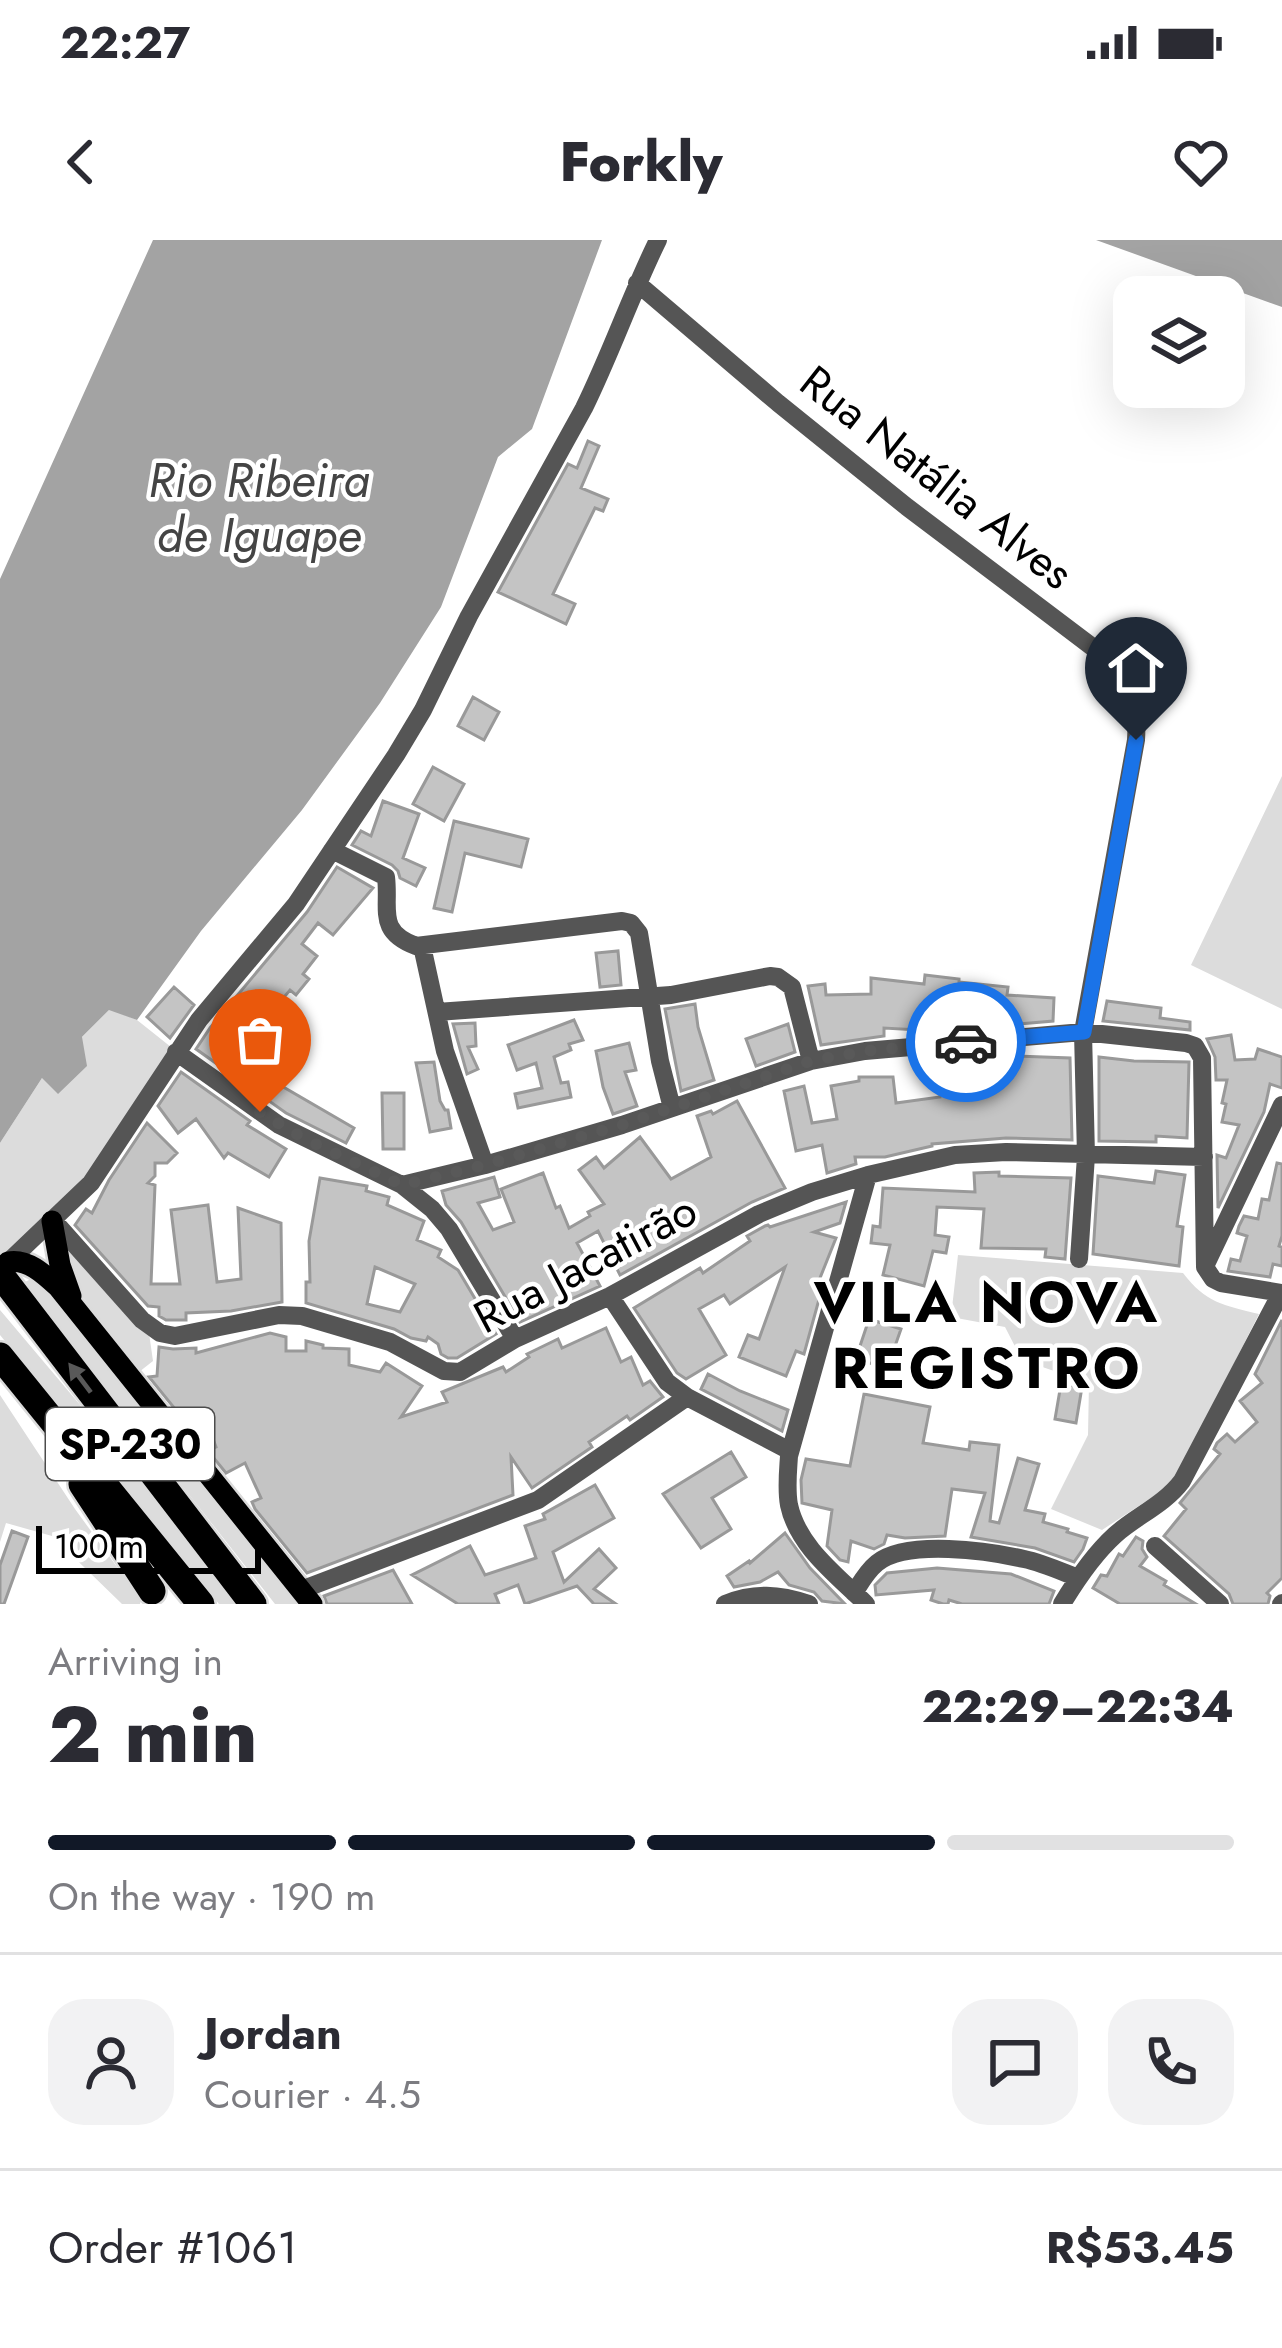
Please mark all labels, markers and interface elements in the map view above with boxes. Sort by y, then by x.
text: 22:27 [60,10,190,75]
text: Forkly [560,123,722,201]
icon: back [48,129,114,195]
icon: heart [1168,129,1234,195]
map controls [1113,276,1245,408]
button: layers [1113,276,1245,408]
street label: Rua Natália Alves [786,350,1087,605]
water label: Rio Ribeira de Iguape [148,446,370,570]
pin [1085,617,1187,740]
icon: home [1103,635,1169,701]
courier [906,982,1026,1102]
pin [209,989,311,1112]
icon: bag [227,1007,293,1073]
icon: car [933,1009,999,1075]
street label: Rua Jacatirão [462,1177,708,1349]
district label: VILA NOVA REGISTRO [813,1261,1160,1409]
one-way arrow [68,1362,92,1393]
road number: SP-230 [46,1408,214,1480]
scale bar [36,1520,261,1573]
text: 100 m [54,1523,144,1570]
text: Arriving in [48,1633,223,1690]
text: 22:29–22:34 [922,1674,1234,1739]
text: 2 min [48,1679,257,1791]
text: On the way · 190 m [48,1868,375,1925]
button: person [48,1999,174,2125]
button: chat [952,1999,1078,2125]
button: phone [1108,1999,1234,2125]
text: Jordan [204,2001,342,2066]
text: Courier · 4.5 [204,2066,421,2123]
text: Order #1061 [48,2215,297,2280]
text: R$53.45 [1046,2215,1234,2280]

